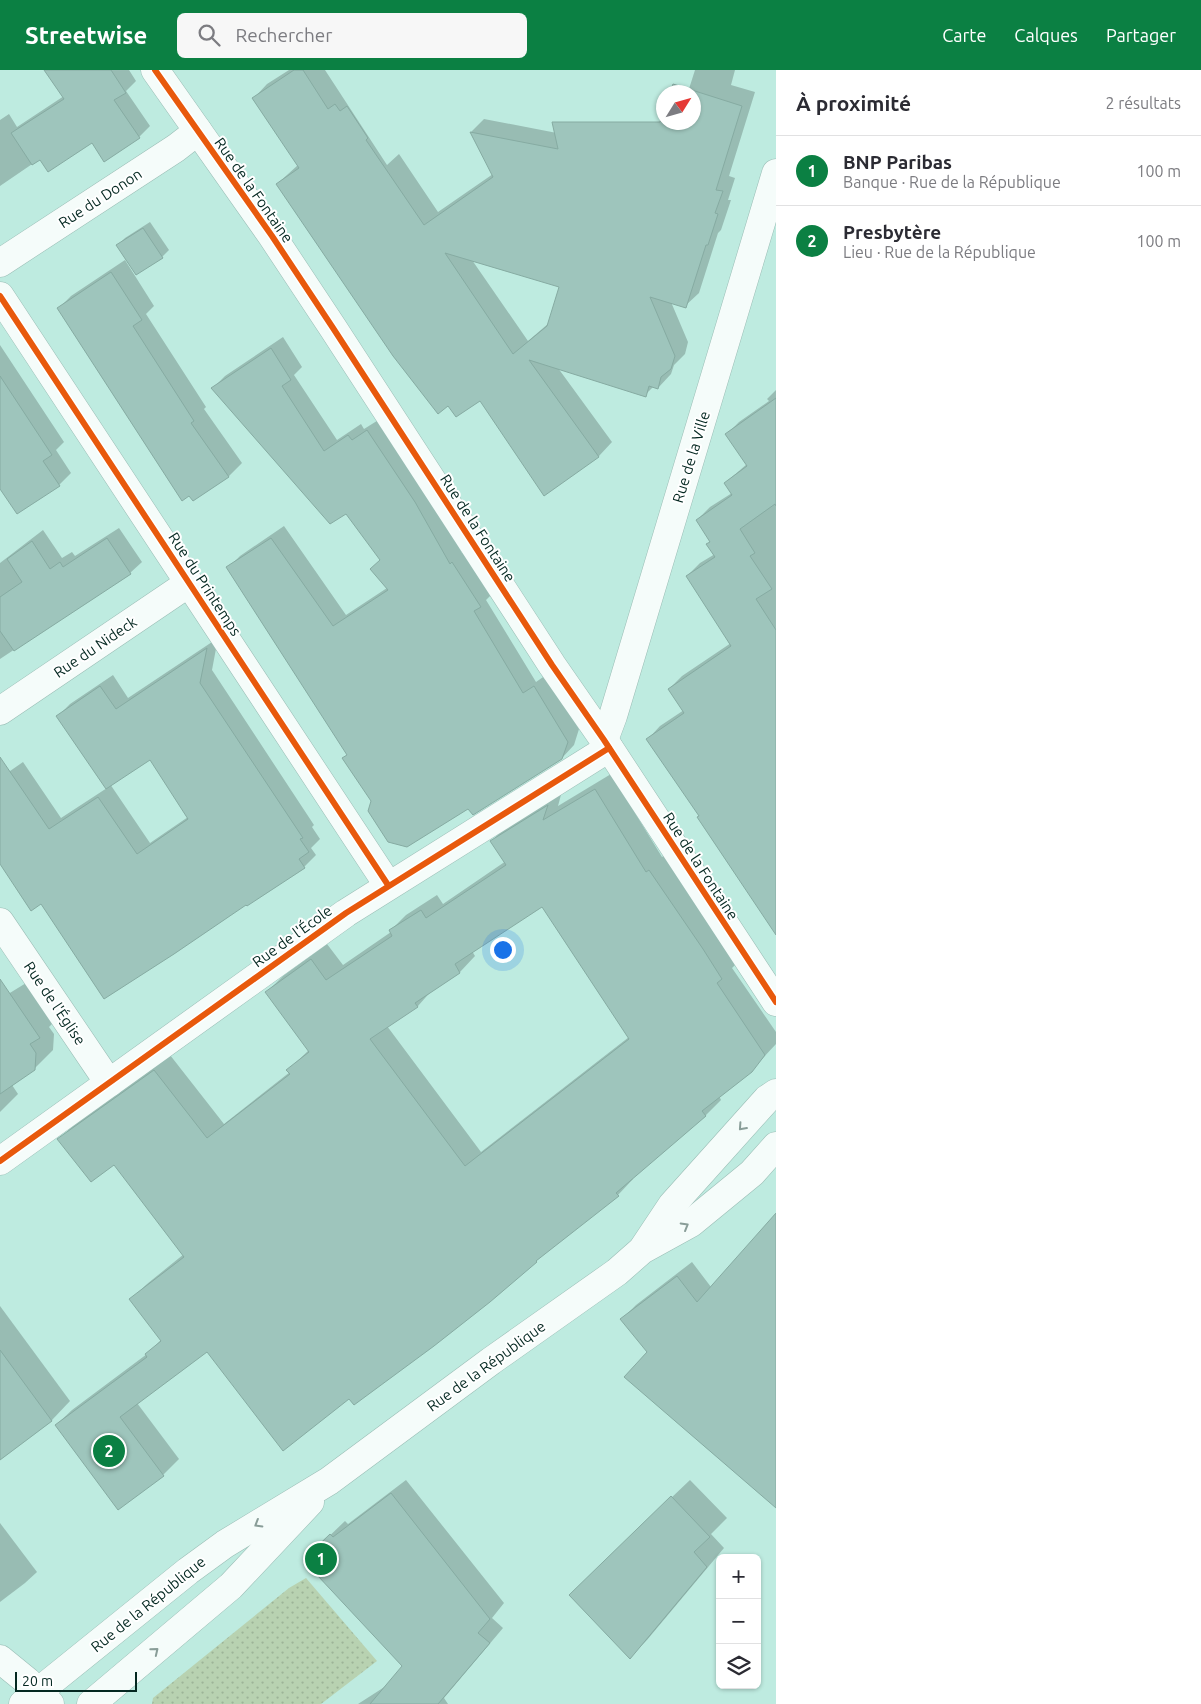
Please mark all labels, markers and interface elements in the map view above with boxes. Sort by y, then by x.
search box [177,13,527,58]
icon: search [195,21,223,49]
text: Streetwise [25,22,147,49]
text: Rechercher [235,24,332,46]
text: Carte [942,25,986,45]
text: Calques [1014,25,1078,45]
text: Partager [1106,25,1176,45]
north arrow [656,85,701,130]
text: À proximité [796,91,911,115]
text: 2 résultats [1105,94,1181,112]
street label: Rue de la Fontaine [211,134,297,246]
text: BNP Paribas [843,151,952,173]
text: 1 [807,162,817,180]
text: 100 m [1136,162,1181,180]
street label: Rue du Donon [55,165,145,231]
text: Banque · Rue de la République [843,173,1061,191]
text: Presbytère [843,221,941,243]
text: 2 [807,232,817,250]
text: 100 m [1136,232,1181,250]
text: Lieu · Rue de la République [843,243,1036,261]
street label: Rue de la Ville [669,409,713,505]
street label: Rue de la Fontaine [437,471,519,585]
street label: Rue du Printemps [165,529,245,639]
street label: Rue du Nideck [50,613,140,681]
street label: Rue de la Fontaine [660,809,742,923]
street label: Rue de l'École [249,902,335,970]
your location [490,937,516,963]
street label: Rue de l'Église [21,958,89,1048]
one-way arrow [739,1122,748,1131]
one-way arrow [679,1223,688,1233]
street label: Rue de la République [424,1317,548,1415]
pin: 2 [93,1432,125,1470]
one-way arrow [254,1517,263,1527]
pin: 1 [305,1540,337,1578]
street label: Rue de la République [87,1553,209,1655]
map controls [716,1554,761,1689]
button: + [716,1554,761,1599]
button: − [716,1599,761,1644]
button: layers [716,1644,761,1689]
one-way arrow [150,1647,159,1656]
scale bar [15,1669,138,1692]
text: 20 m [22,1673,53,1689]

